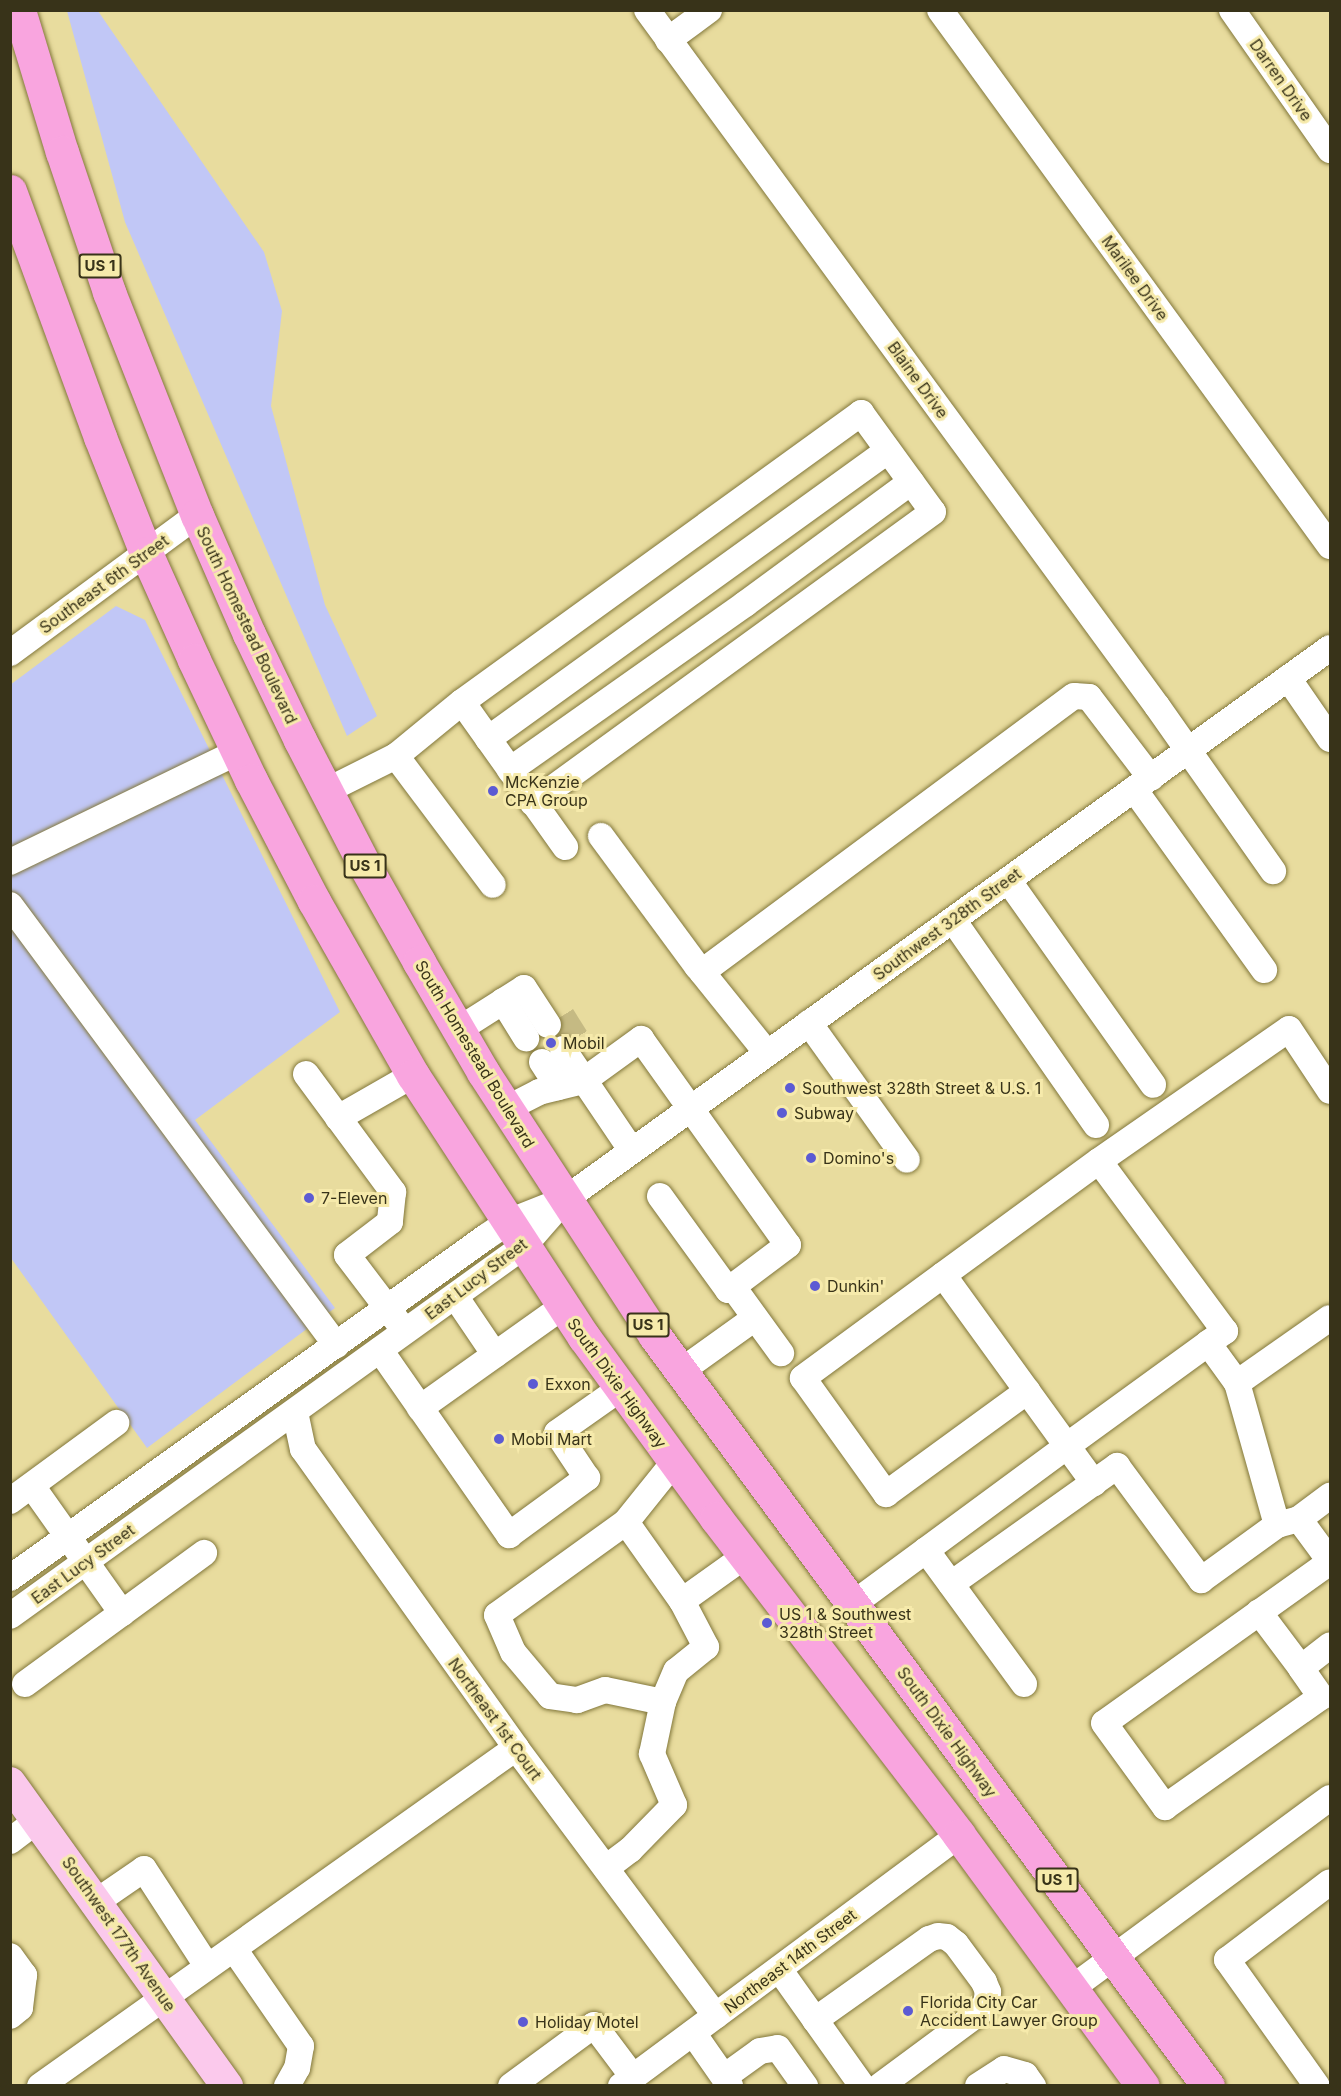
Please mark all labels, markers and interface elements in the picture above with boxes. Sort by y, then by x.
street label: Darren Drive [1246,35,1316,125]
street label: Marilee Drive [1098,232,1172,324]
road number: US 1 [78,254,122,278]
street label: Blaine Drive [884,338,952,422]
street label: South Homestead Boulevard [193,523,301,727]
street label: Southeast 6th Street [36,531,172,637]
place label: McKenzie CPA Group [505,772,588,810]
marker: McKenzie CPA Group [486,784,500,798]
road number: US 1 [342,854,388,878]
street label: Southwest 328th Street [869,864,1025,984]
street label: South Homestead Boulevard [411,957,539,1151]
place label: Mobil [563,1033,605,1053]
marker: Mobil [544,1036,558,1050]
place label: Southwest 328th Street & U.S. 1 [802,1078,1041,1098]
marker: Southwest 328th Street & U.S. 1 [783,1081,797,1095]
place label: Subway [794,1103,854,1123]
marker: Subway [775,1106,789,1120]
place label: Domino's [823,1148,894,1168]
marker: Domino's [804,1151,818,1165]
place label: 7-Eleven [321,1188,387,1208]
marker: 7-Eleven [302,1191,316,1205]
street label: East Lucy Street [421,1234,531,1324]
place label: Dunkin' [827,1276,884,1296]
marker: Dunkin' [808,1279,822,1293]
road number: US 1 [626,1313,670,1337]
street label: South Dixie Highway [563,1314,671,1452]
place label: Exxon [545,1374,591,1394]
marker: Exxon [526,1377,540,1391]
place label: Mobil Mart [511,1429,592,1449]
marker: Mobil Mart [492,1432,506,1446]
street label: East Lucy Street [28,1520,138,1608]
place label: US 1 & Southwest 328th Street [779,1604,911,1642]
marker: US 1 & Southwest 328th Street [760,1616,774,1630]
street label: Northeast 1st Court [444,1654,546,1784]
street label: South Dixie Highway [893,1663,1001,1801]
street label: Southwest 177th Avenue [58,1853,180,2015]
road number: US 1 [1034,1868,1080,1892]
street label: Northeast 14th Street [720,1905,860,2017]
place label: Florida City Car Accident Lawyer Group [920,1992,1098,2030]
marker: Florida City Car Accident Lawyer Group [901,2004,915,2018]
place label: Holiday Motel [535,2012,639,2032]
marker: Holiday Motel [516,2015,530,2029]

